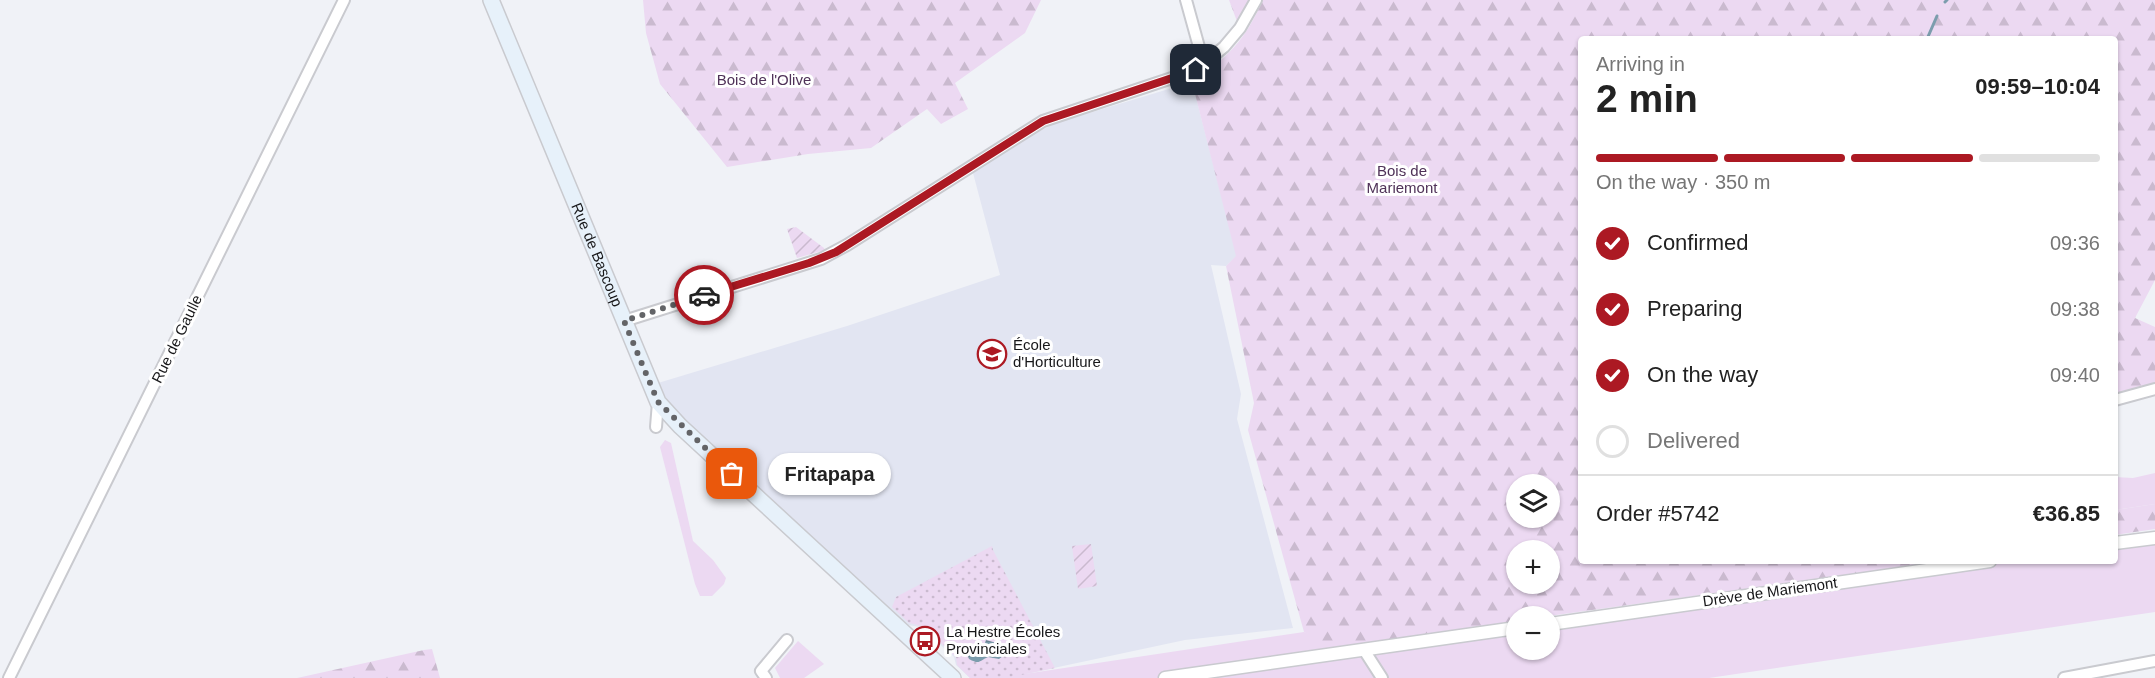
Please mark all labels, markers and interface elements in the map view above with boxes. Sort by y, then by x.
pin [1170,44,1221,95]
icon: home [1179,53,1212,86]
text: Arriving in [1596,53,1685,75]
park label: Bois de l'Olive [717,71,811,88]
text: 09:59–10:04 [1975,74,2100,99]
text: 2 min [1596,77,1698,120]
park label: Bois de Mariemont [1367,162,1438,196]
text: On the way · 350 m [1596,171,1771,193]
street label: Rue de Bascoup [568,200,626,309]
icon: check [1596,227,1629,260]
text: Confirmed [1647,230,1748,255]
text: 09:36 [2050,232,2100,254]
courier [674,265,734,325]
icon: car [688,279,721,312]
street label: Rue de Gaulle [148,292,205,386]
icon: check [1596,293,1629,326]
text: Preparing [1647,296,1742,321]
text: 09:38 [2050,298,2100,320]
place label: École d'Horticulture [1013,336,1101,370]
school or university icon: École d'Horticulture [976,338,1008,370]
icon: check [1596,359,1629,392]
text: On the way [1647,362,1758,387]
text: 09:40 [2050,364,2100,386]
text: Delivered [1647,428,1740,453]
pin [706,448,757,499]
callout: Fritapapa [768,453,891,495]
icon: bag [715,457,748,490]
text: Fritapapa [784,463,875,485]
map controls [1506,474,1560,660]
button: layers [1506,474,1560,528]
text: Order #5742 [1596,501,1720,526]
text: €36.85 [2033,501,2100,526]
button: + [1506,540,1560,594]
street label: Drève de Mariemont [1701,574,1839,609]
button: − [1506,606,1560,660]
place label: La Hestre Écoles Provinciales [946,623,1060,657]
bus stop icon: La Hestre Écoles Provinciales [909,625,941,657]

